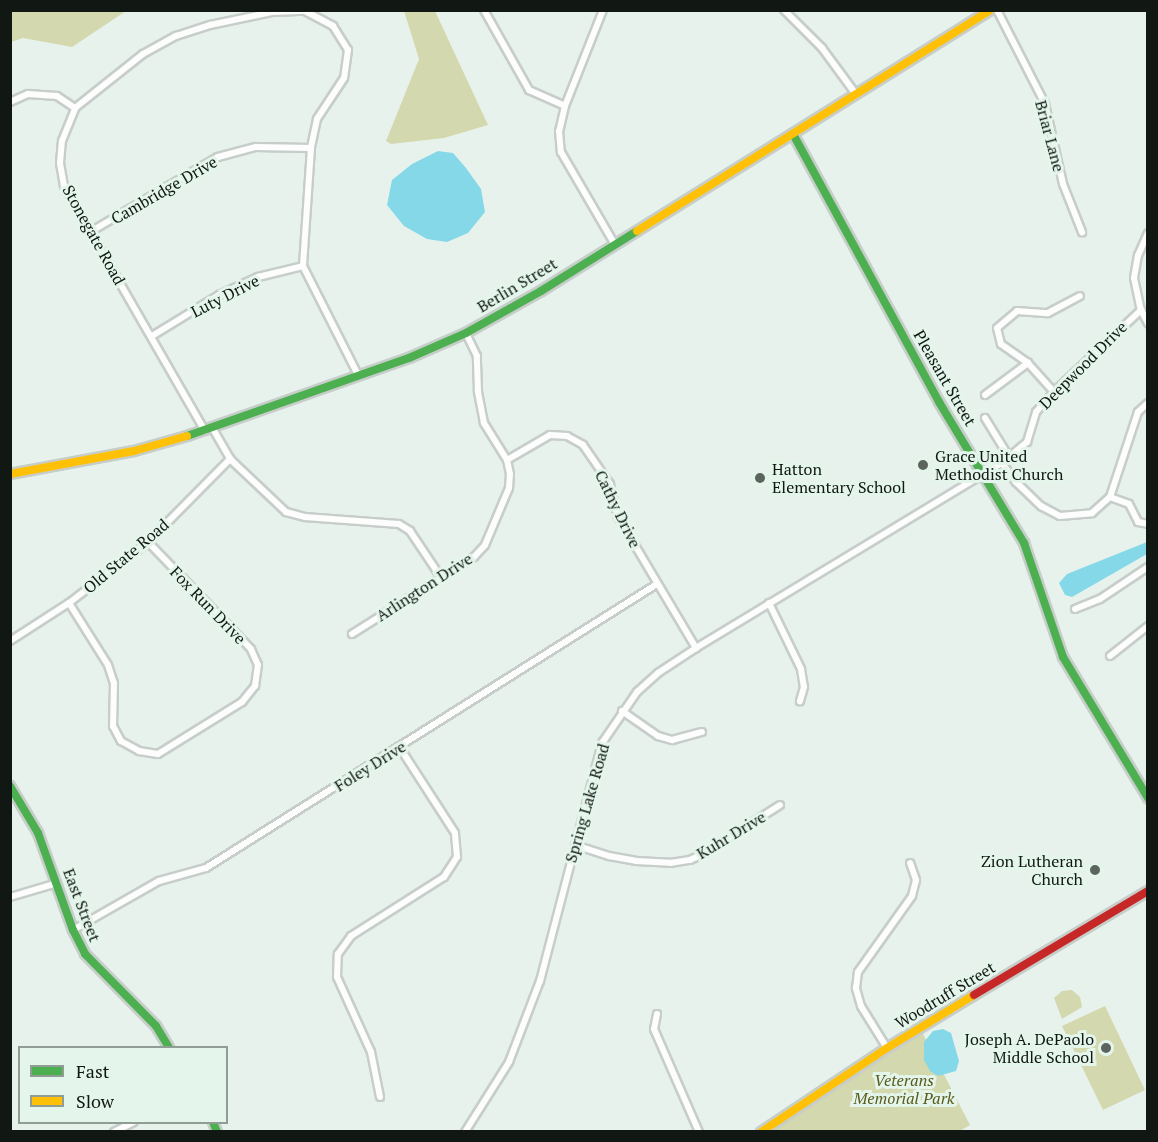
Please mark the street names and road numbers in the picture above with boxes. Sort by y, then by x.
street label: Briar Lane [1031,98,1069,174]
street label: Cambridge Drive [108,152,220,228]
street label: Stonegate Road [59,182,129,288]
street label: Berlin Street [474,254,560,316]
street label: Luty Drive [188,271,262,321]
street label: Deepwood Drive [1035,317,1131,413]
street label: Pleasant Street [910,327,980,429]
street label: Cathy Drive [591,467,645,551]
street label: Old State Road [79,515,173,597]
street label: Arlington Drive [372,549,476,625]
street label: Fox Run Drive [166,562,250,648]
street label: Foley Drive [331,737,409,795]
street label: Spring Lake Road [561,741,613,865]
street label: Kuhr Drive [693,807,769,863]
street label: East Street [59,866,105,944]
street label: Woodruff Street [891,958,999,1032]

